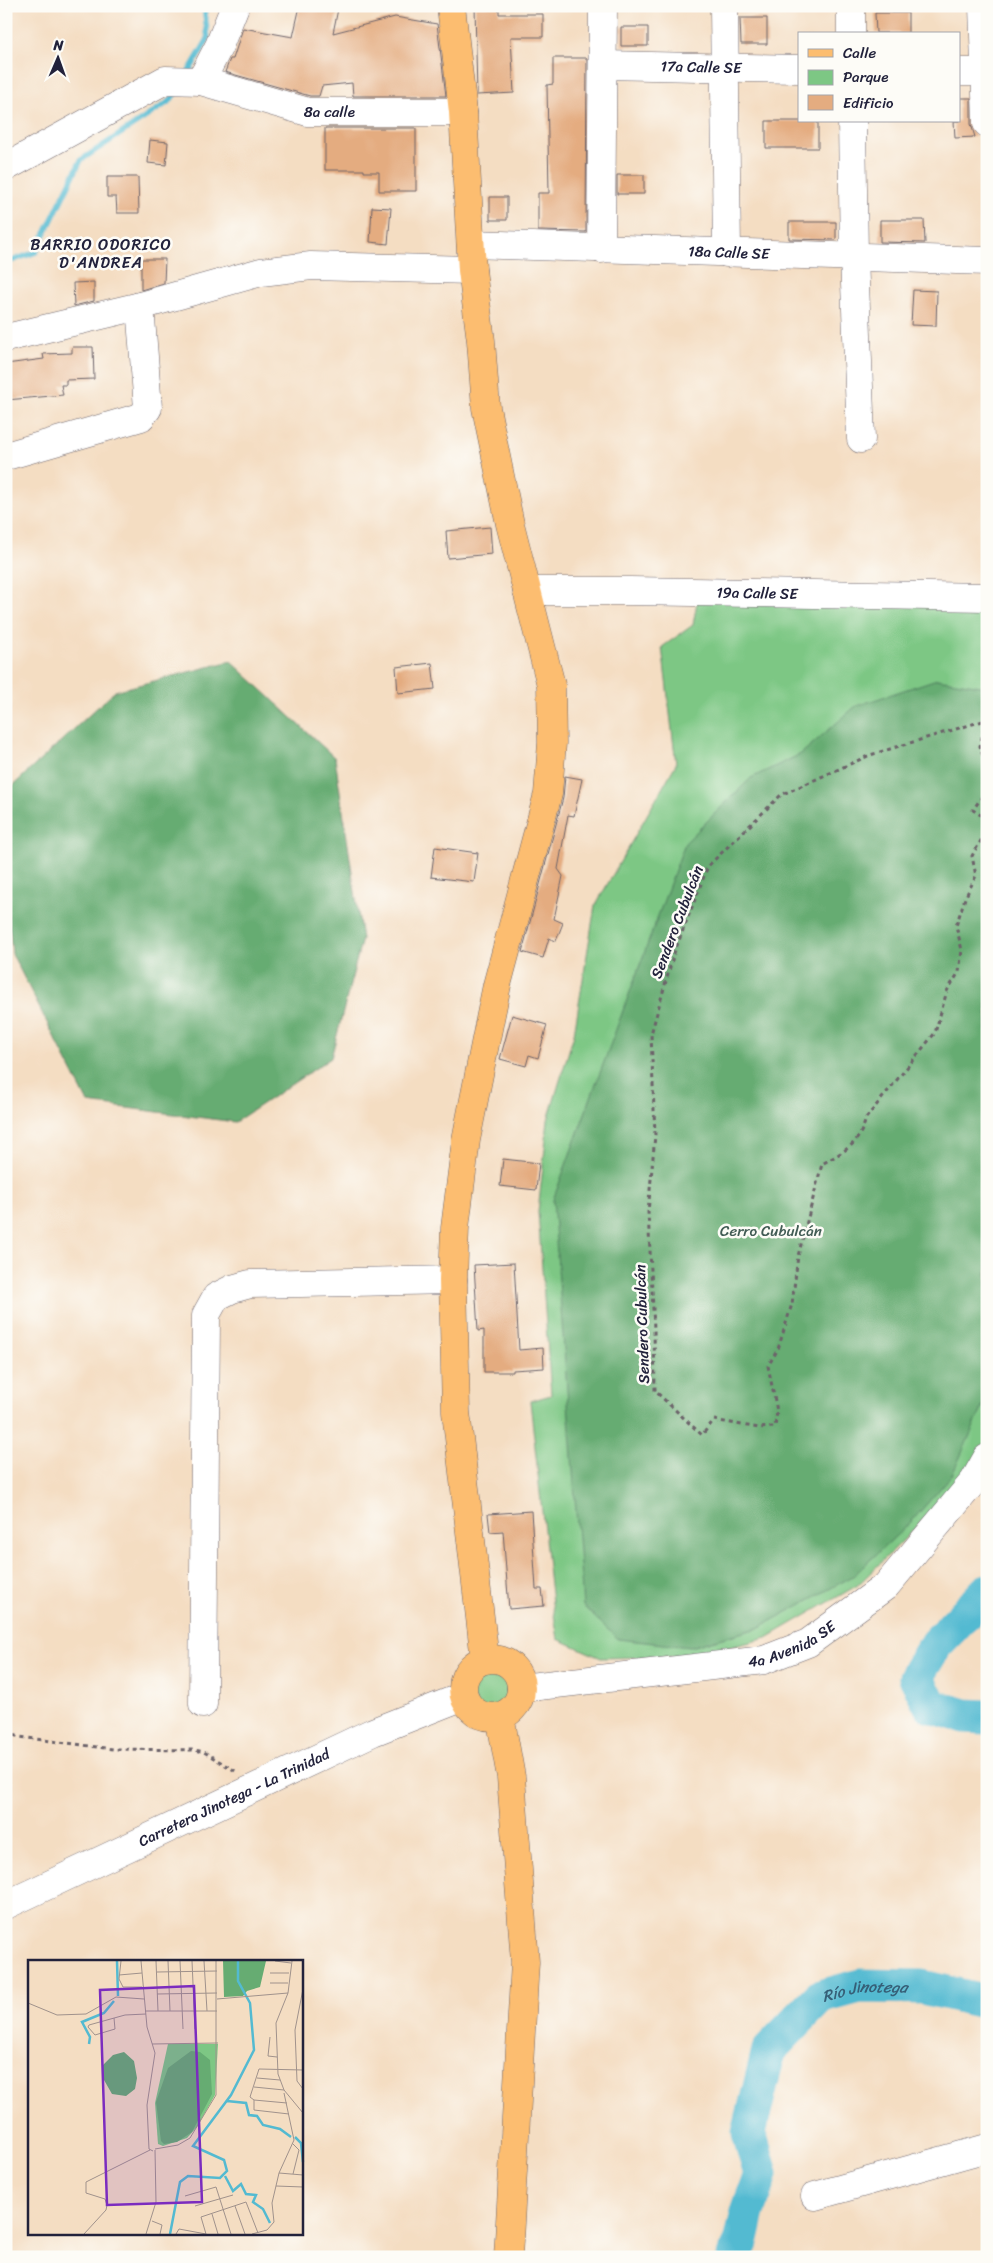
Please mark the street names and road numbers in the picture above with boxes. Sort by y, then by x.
street label: 17a Calle SE [660,53,743,81]
street label: 8a calle [304,99,355,125]
street label: 18a Calle SE [688,238,772,267]
street label: 19a Calle SE [716,579,800,607]
street label: Sendero Cubulcán [643,862,711,982]
street label: Sendero Cubulcán [627,1264,657,1384]
street label: 4a Avenida SE [747,1613,843,1675]
street label: Carretera Jinotega - La Trinidad [134,1741,335,1854]

